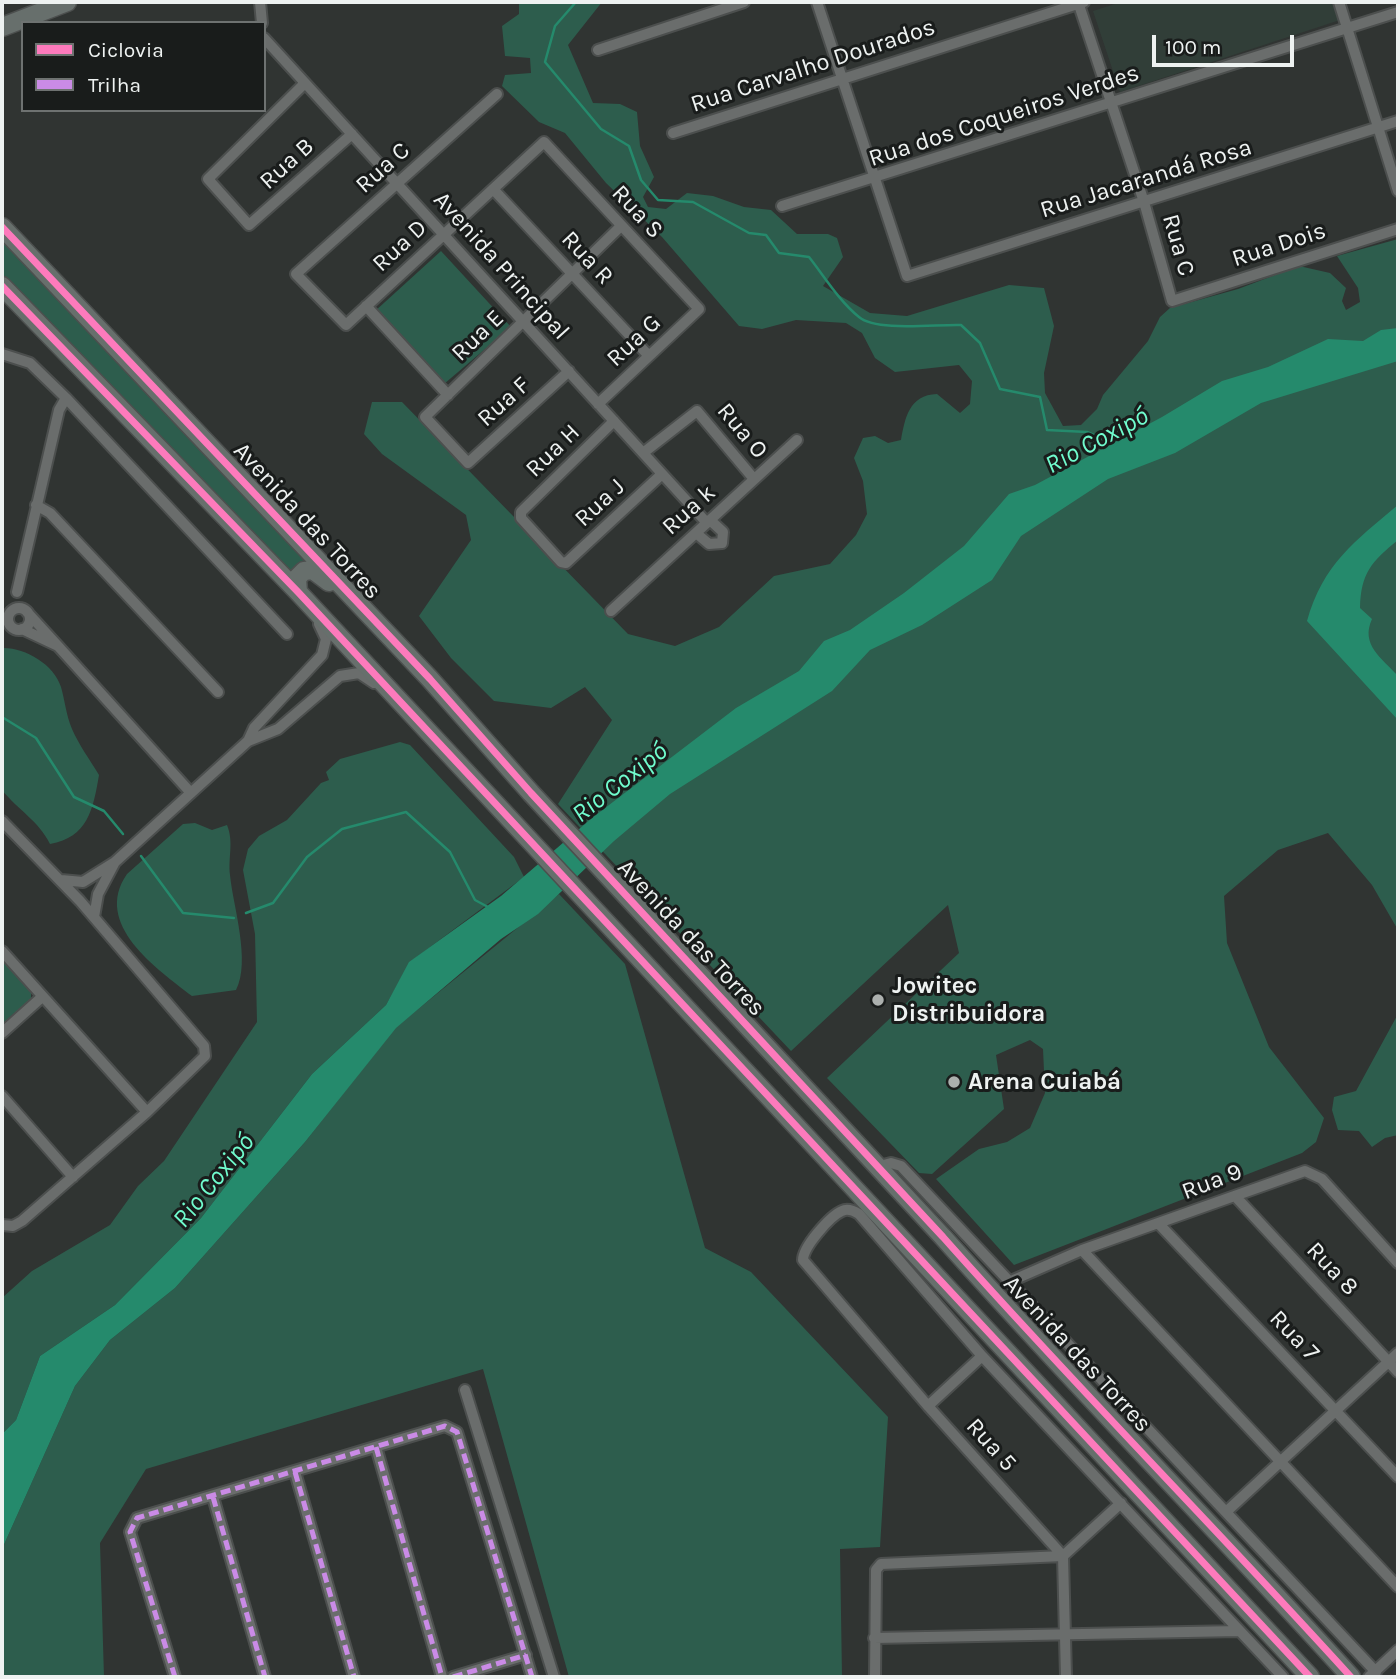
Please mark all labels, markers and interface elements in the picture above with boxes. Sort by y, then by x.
street label: Rua Carvalho Dourados [687,13,939,119]
legend [21,21,266,112]
scale bar [1155,21,1297,65]
text: 100 m [1165,35,1222,59]
text: Ciclovia [88,38,164,62]
street label: Rua dos Coqueiros Verdes [865,59,1143,173]
text: Trilha [88,73,141,97]
street label: Rua B [254,132,320,196]
street label: Rua Jacarandá Rosa [1037,133,1255,225]
street label: Rua C [350,136,416,200]
street label: Rua S [605,179,669,245]
street label: Avenida Principal [427,186,575,346]
street label: Rua C [1155,211,1201,279]
street label: Rua D [367,214,433,278]
street label: Rua Dois [1228,216,1330,274]
street label: Rua R [555,225,619,291]
street label: Rua E [446,304,510,368]
street label: Rua G [601,309,667,373]
street label: Rua F [472,371,536,433]
street label: Rua O [711,397,773,465]
water label: Rio Coxipó [1040,401,1154,481]
street label: Rua H [520,418,586,484]
street label: Avenida das Torres [227,437,387,605]
street label: Rua J [569,473,631,533]
street label: Rua k [656,479,722,541]
water label: Rio Coxipó [566,736,674,830]
street label: Avenida das Torres [611,854,771,1022]
place label: Jowitec Distribuidora [892,972,1045,1028]
marker: Jowitec Distribuidora [870,992,886,1008]
place label: Arena Cuiabá [968,1068,1121,1096]
marker: Arena Cuiabá [946,1074,962,1090]
water label: Rio Coxipó [166,1127,262,1235]
street label: Rua 9 [1178,1157,1246,1207]
street label: Rua 8 [1300,1236,1364,1302]
street label: Avenida das Torres [997,1270,1157,1438]
street label: Rua 7 [1263,1305,1325,1367]
street label: Rua 5 [960,1412,1022,1478]

